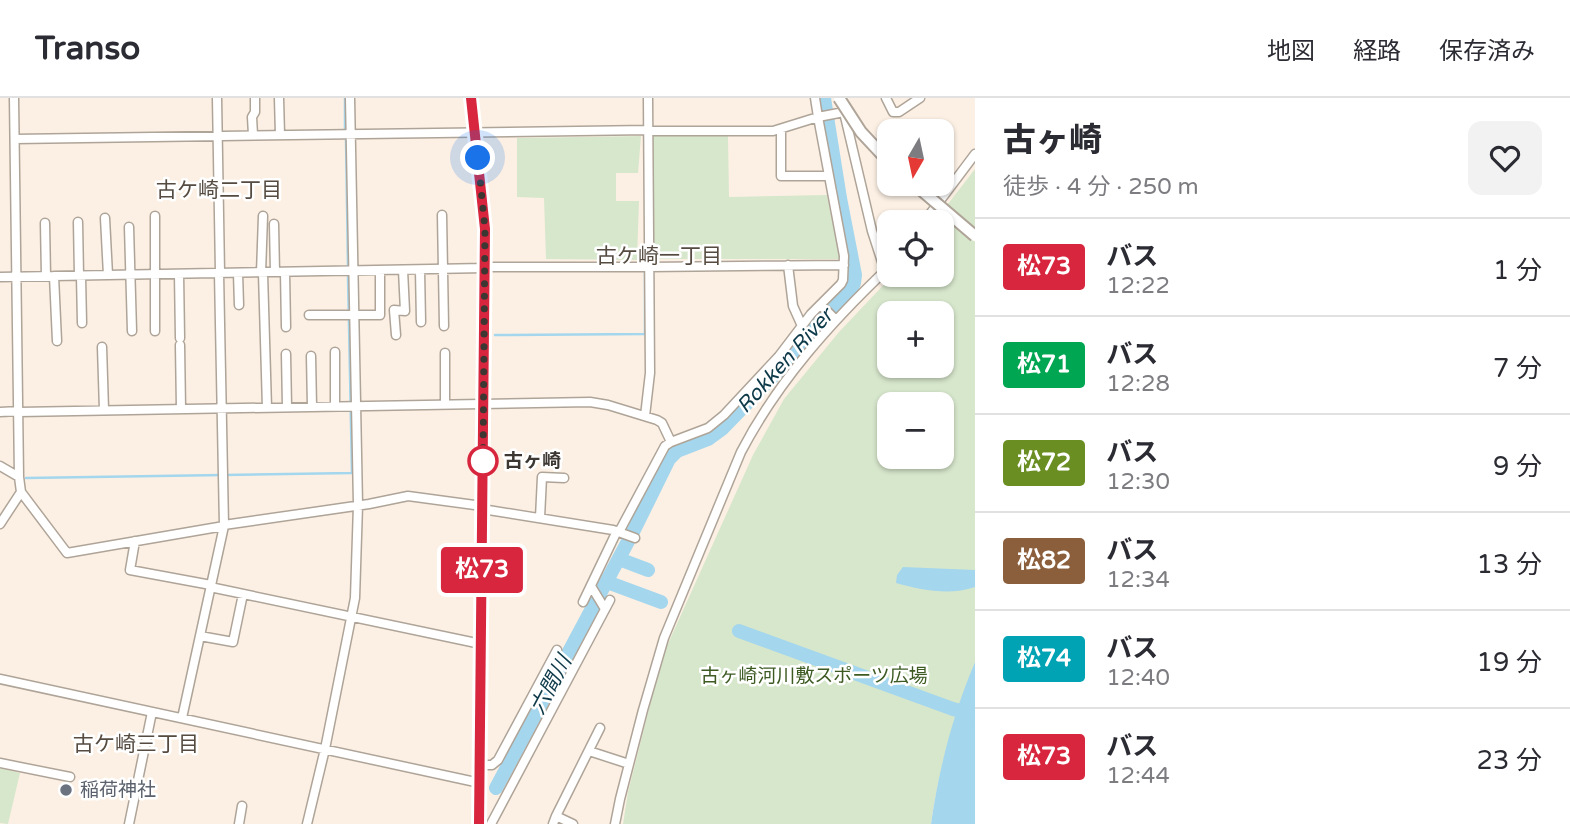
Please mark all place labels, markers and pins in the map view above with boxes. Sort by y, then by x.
marker: 古ヶ崎 [468,446,498,476]
place label: 古ヶ崎 [504,450,561,472]
place label: 稲荷神社 [80,779,156,801]
marker: 稲荷神社 [58,782,74,798]

